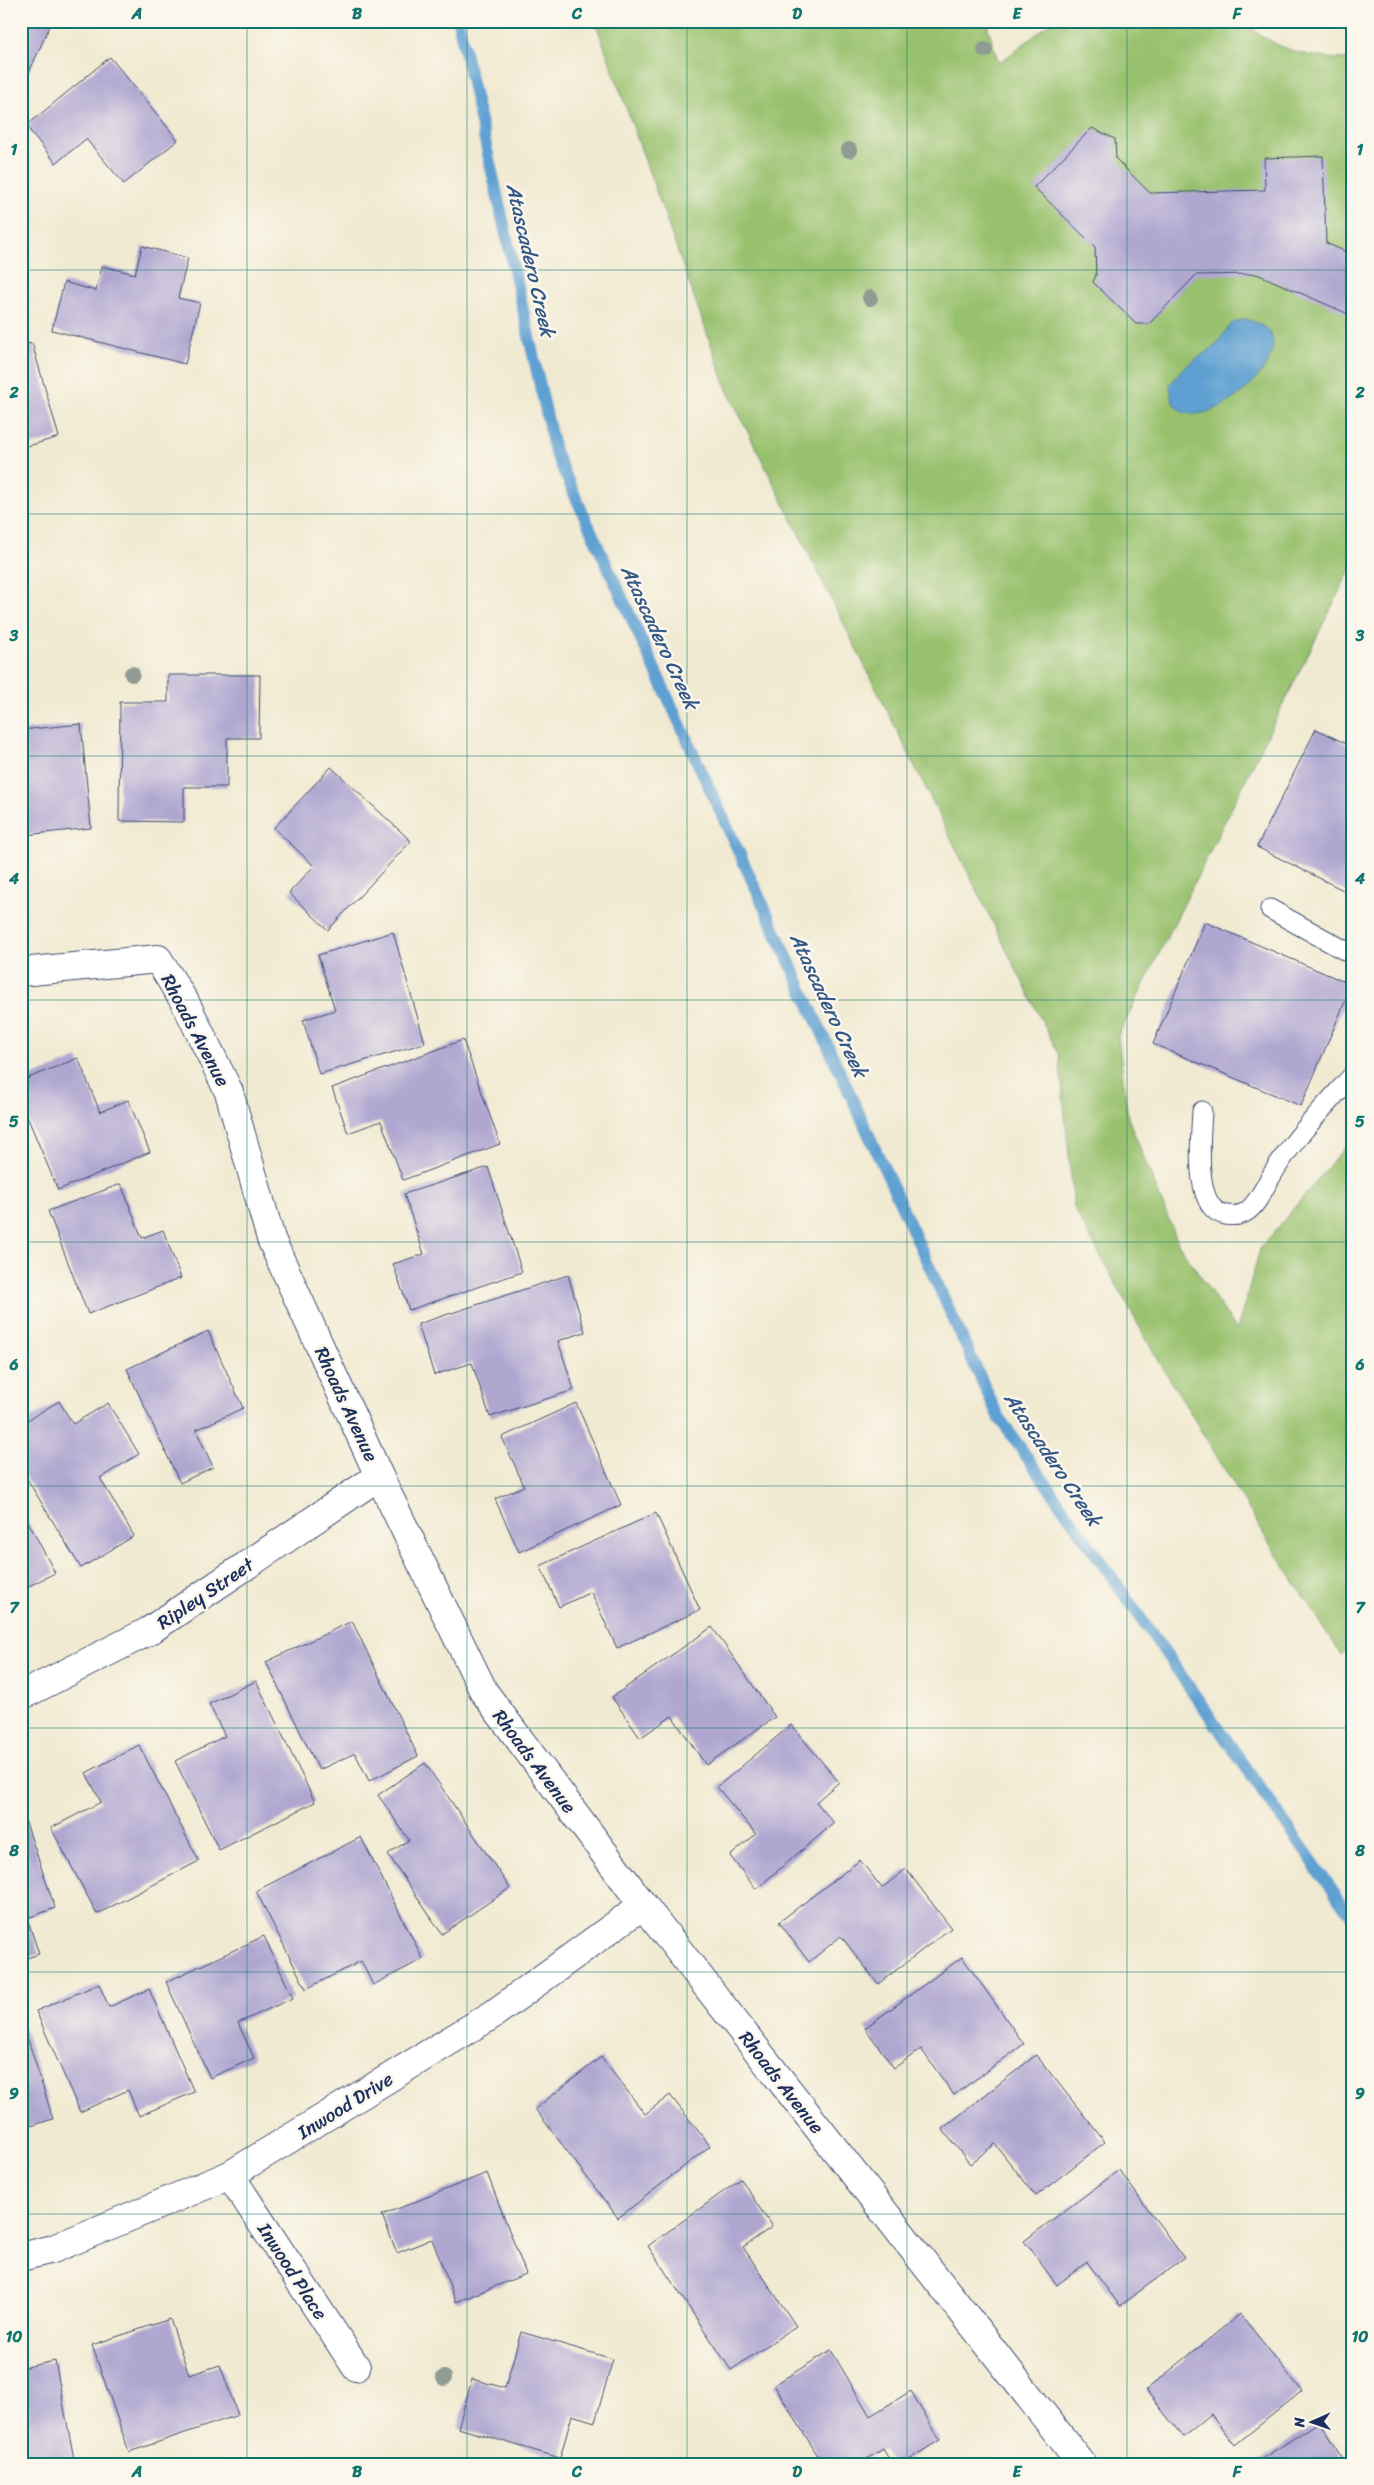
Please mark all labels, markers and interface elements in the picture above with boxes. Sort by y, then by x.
text: A [131,0,142,28]
text: B [352,0,363,28]
text: C [571,0,583,28]
text: D [792,0,802,28]
text: E [1013,0,1023,28]
text: F [1232,0,1243,28]
text: 1 [11,135,18,164]
text: 1 [1357,135,1364,164]
water label: Atascadero Creek [496,179,566,342]
text: 2 [8,378,19,407]
text: 2 [1354,378,1365,407]
water label: Atascadero Creek [610,558,709,717]
text: 3 [9,621,19,650]
text: 3 [1355,621,1365,650]
text: 4 [8,864,19,893]
text: 4 [1354,864,1365,893]
water label: Atascadero Creek [779,926,878,1085]
street label: Rhoads Avenue [152,968,239,1093]
text: 5 [9,1107,19,1136]
text: 5 [1355,1107,1365,1136]
street label: Rhoads Avenue [305,1341,388,1468]
text: 6 [8,1350,19,1379]
text: 6 [1354,1350,1365,1379]
water label: Atascadero Creek [994,1384,1112,1536]
street label: Ripley Street [150,1548,262,1638]
text: 7 [9,1593,20,1622]
text: 7 [1355,1593,1366,1622]
street label: Rhoads Avenue [484,1702,585,1821]
text: 8 [8,1836,19,1865]
text: 8 [1354,1836,1365,1865]
street label: Rhoads Avenue [730,2023,833,2142]
street label: Inwood Drive [290,2063,400,2149]
text: 9 [9,2079,19,2108]
text: 9 [1355,2079,1365,2108]
street label: Inwood Place [248,2215,337,2327]
text: 10 [6,2322,22,2351]
text: 10 [1352,2322,1368,2351]
north arrow [1286,2398,1336,2448]
text: N [1287,2417,1312,2429]
text: A [131,2457,142,2485]
text: B [352,2457,363,2485]
text: C [571,2457,583,2485]
text: D [792,2457,802,2485]
text: E [1013,2457,1023,2485]
text: F [1232,2457,1243,2485]

